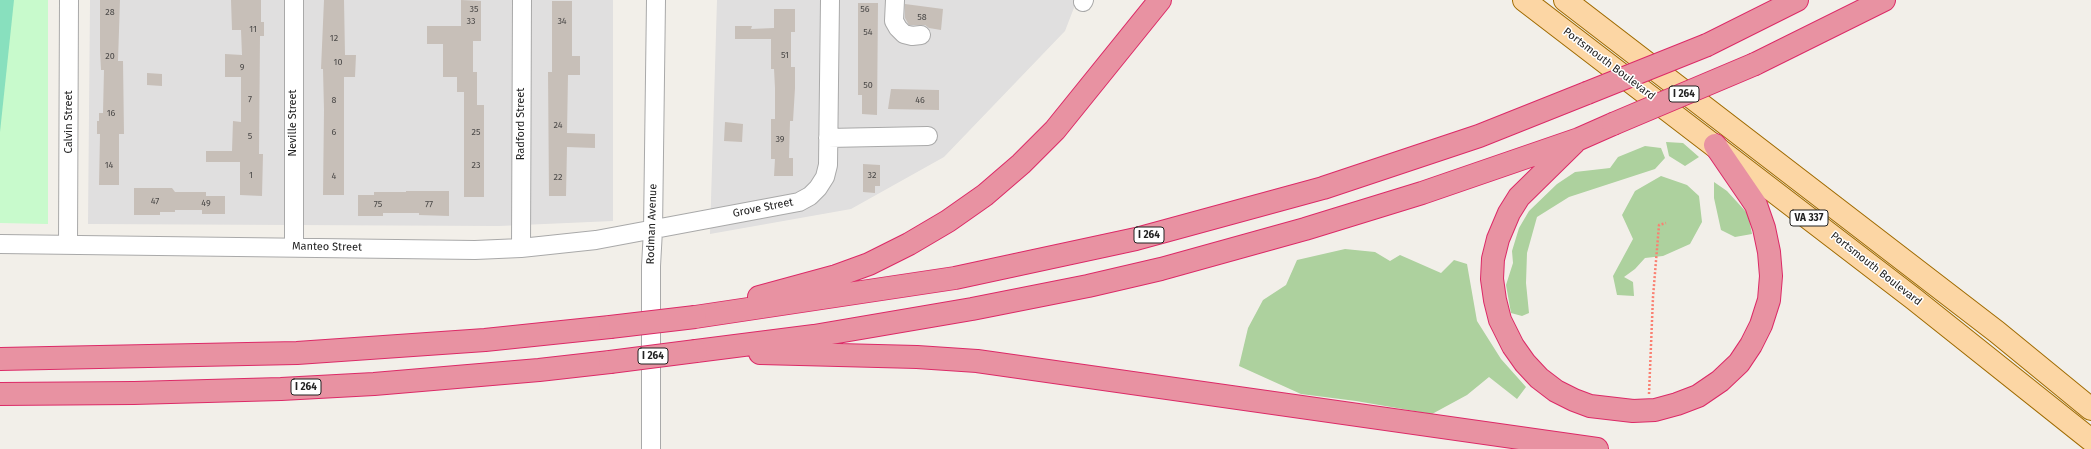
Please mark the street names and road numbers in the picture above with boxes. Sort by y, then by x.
street label: Portsmouth Boulevard [1560,25,1658,103]
road number: I 264 [1669,86,1699,102]
street label: Radford Street [514,88,528,160]
street label: Neville Street [286,89,300,157]
street label: Calvin Street [62,91,76,153]
street label: Rodman Avenue [644,183,660,265]
street label: Grove Street [732,196,794,220]
road number: VA 337 [1790,210,1828,226]
road number: I 264 [1134,227,1164,243]
street label: Portsmouth Boulevard [1828,229,1924,309]
street label: Manteo Street [292,240,362,254]
road number: I 264 [638,348,668,364]
road number: I 264 [291,379,321,395]

